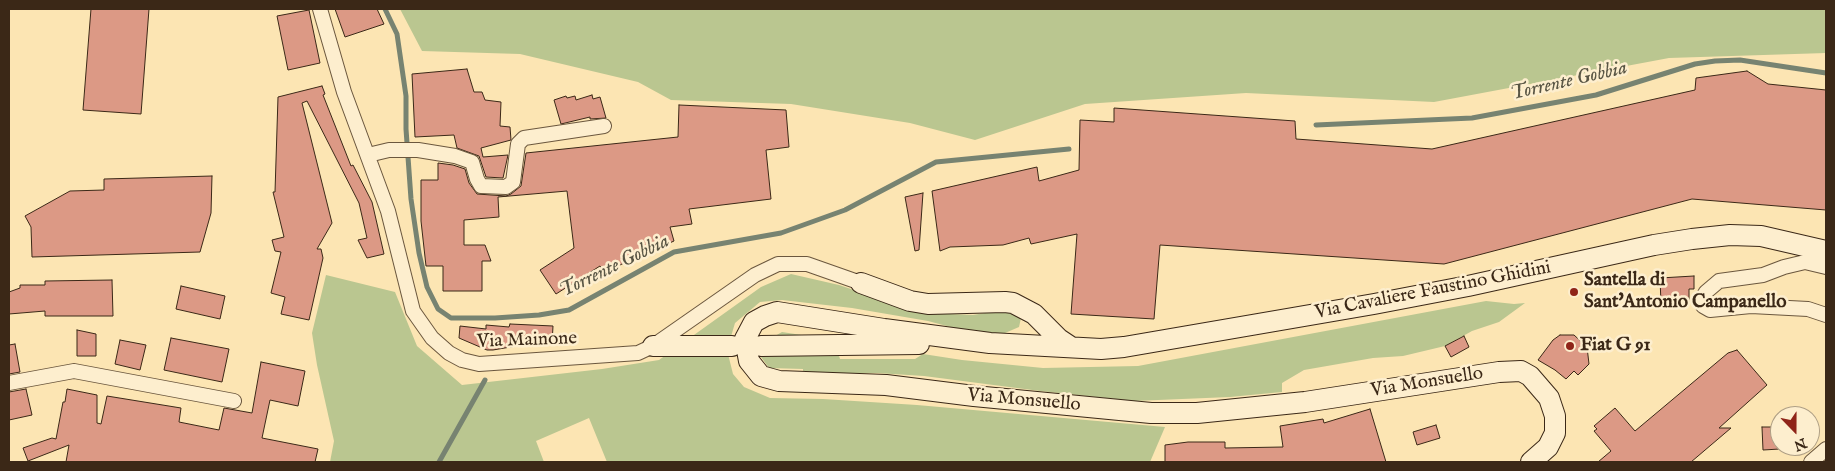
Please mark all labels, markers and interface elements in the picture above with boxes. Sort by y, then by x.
water label: Torrente Gobbia [1508,57,1630,107]
water label: Torrente Gobbia [556,230,674,304]
street label: Via Cavaliere Faustino Ghidini [1313,257,1553,325]
place label: Santella di Sant'Antonio Campanello [1584,270,1786,314]
marker: Santella di Sant'Antonio Campanello [1568,286,1580,298]
street label: Via Mainone [477,328,577,354]
place label: Fiat G 91 [1580,335,1651,357]
marker: Fiat G 91 [1564,340,1576,352]
street label: Via Monsuello [1369,363,1485,403]
street label: Via Monsuello [966,385,1082,417]
north arrow [1770,406,1820,456]
text: N [1791,433,1809,455]

